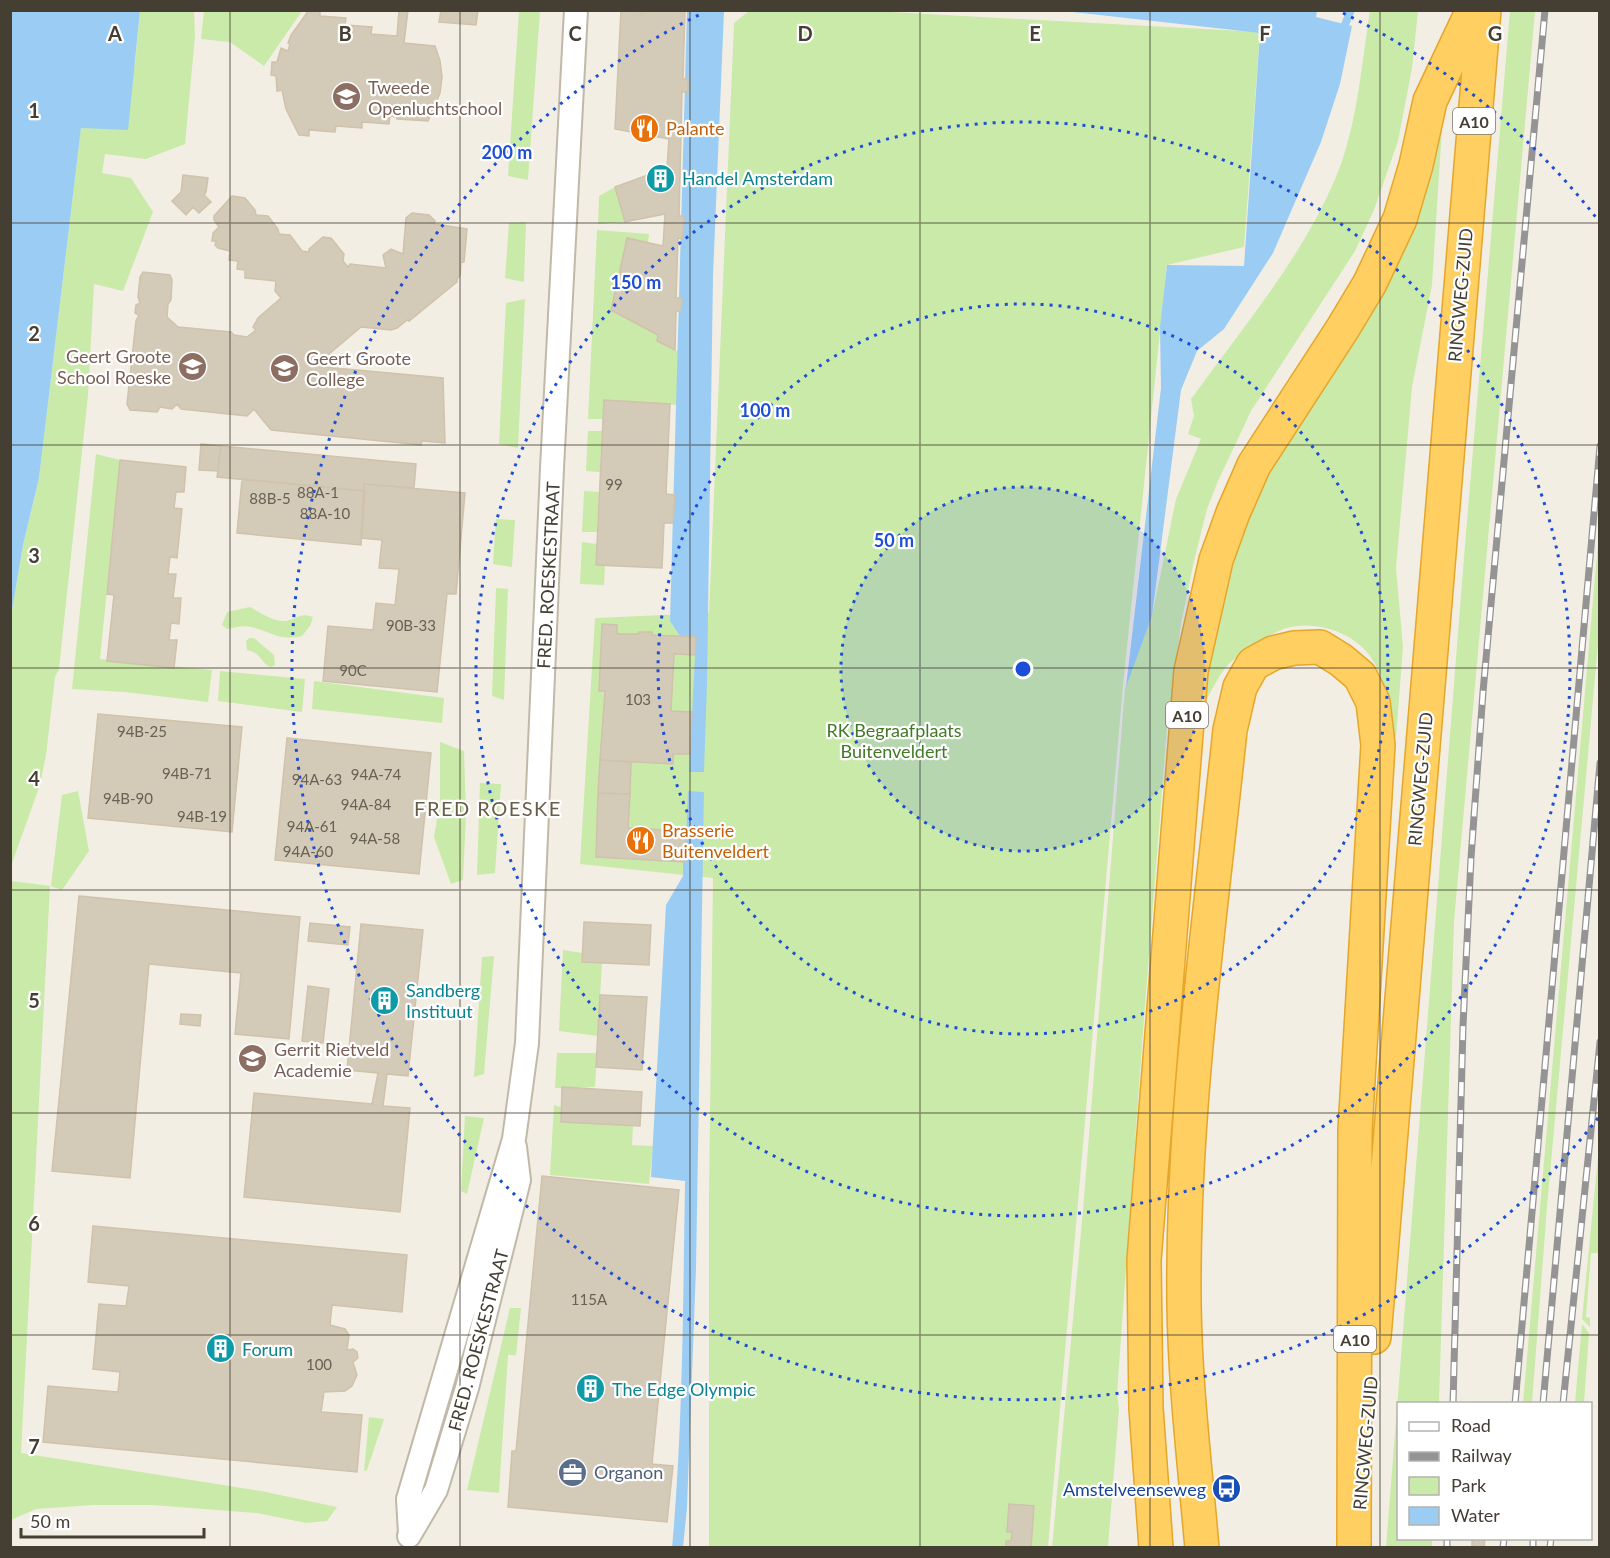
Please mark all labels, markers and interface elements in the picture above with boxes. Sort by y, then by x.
text: A [107,21,122,45]
text: B [338,21,352,45]
text: C [568,21,582,45]
text: D [797,21,813,45]
text: E [1029,21,1041,45]
text: F [1259,21,1271,45]
text: G [1488,21,1502,45]
place label: Tweede Openluchtschool [368,76,502,119]
school or university icon: Tweede Openluchtschool [331,81,363,113]
text: 1 [28,98,40,122]
road number: A10 [1453,108,1495,134]
restaurant icon: Palante [629,112,661,144]
place label: Palante [666,117,725,139]
text: 200 m [482,141,532,163]
building icon: Handel Amsterdam [645,162,677,194]
place label: Handel Amsterdam [682,167,833,189]
street label: RINGWEG-ZUID [1443,227,1477,363]
text: 150 m [611,271,661,293]
text: 2 [28,321,40,345]
place label: Geert Groote School Roeske [57,345,171,388]
place label: Geert Groote College [306,347,411,390]
school or university icon: Geert Groote School Roeske [176,350,208,382]
school or university icon: Geert Groote College [269,352,301,384]
text: 100 m [740,399,790,421]
house number: 99 [605,475,623,493]
street label: FRED. ROESKESTRAAT [532,480,564,669]
house number: 88A-1 [297,483,339,501]
house number: 88B-5 [249,489,291,507]
house number: 88A-10 [300,504,351,522]
text: 50 m [874,529,914,551]
text: 3 [28,543,40,567]
house number: 90B-33 [386,616,436,634]
centre of rings [1013,659,1033,679]
house number: 90C [339,661,367,679]
house number: 103 [625,690,651,708]
road number: A10 [1166,702,1208,728]
street label: RINGWEG-ZUID [1403,711,1437,847]
park label: RK Begraafplaats Buitenveldert [826,719,962,762]
house number: 94B-25 [117,722,167,740]
house number: 94B-71 [162,764,212,782]
house number: 94A-74 [351,765,402,783]
text: 4 [28,766,40,790]
house number: 94A-63 [292,770,342,788]
house number: 94B-90 [103,789,153,807]
house number: 94A-84 [341,795,392,813]
district label: FRED ROESKE [414,796,562,820]
house number: 94B-19 [177,807,227,825]
house number: 94A-61 [287,817,337,835]
place label: Brasserie Buitenveldert [662,819,769,862]
restaurant icon: Brasserie Buitenveldert [625,824,657,856]
house number: 94A-58 [350,829,400,847]
house number: 94A-60 [283,842,334,860]
place label: Sandberg Instituut [406,979,480,1022]
building icon: Sandberg Instituut [369,984,401,1016]
text: 5 [28,988,40,1012]
place label: Gerrit Rietveld Academie [274,1038,389,1081]
school or university icon: Gerrit Rietveld Academie [237,1043,269,1075]
text: 6 [28,1211,40,1235]
street label: FRED. ROESKESTRAAT [443,1246,513,1433]
house number: 115A [571,1290,608,1308]
road number: A10 [1334,1326,1376,1352]
building icon: Forum [205,1333,237,1365]
place label: Forum [242,1338,293,1360]
house number: 100 [306,1355,332,1373]
building icon: The Edge Olympic [575,1373,607,1405]
street label: RINGWEG-ZUID [1348,1375,1382,1511]
place label: The Edge Olympic [612,1378,756,1400]
legend [1397,1402,1592,1540]
text: Road [1451,1414,1491,1436]
text: 7 [28,1434,40,1458]
text: Railway [1451,1444,1512,1466]
office icon: Organon [557,1456,589,1488]
place label: Organon [594,1461,663,1483]
bus stop icon: Amstelveenseweg [1211,1473,1243,1505]
text: Park [1451,1474,1487,1496]
place label: Amstelveenseweg [1063,1478,1206,1500]
scale bar [21,1501,204,1539]
text: Water [1451,1504,1500,1526]
text: 50 m [30,1510,70,1532]

